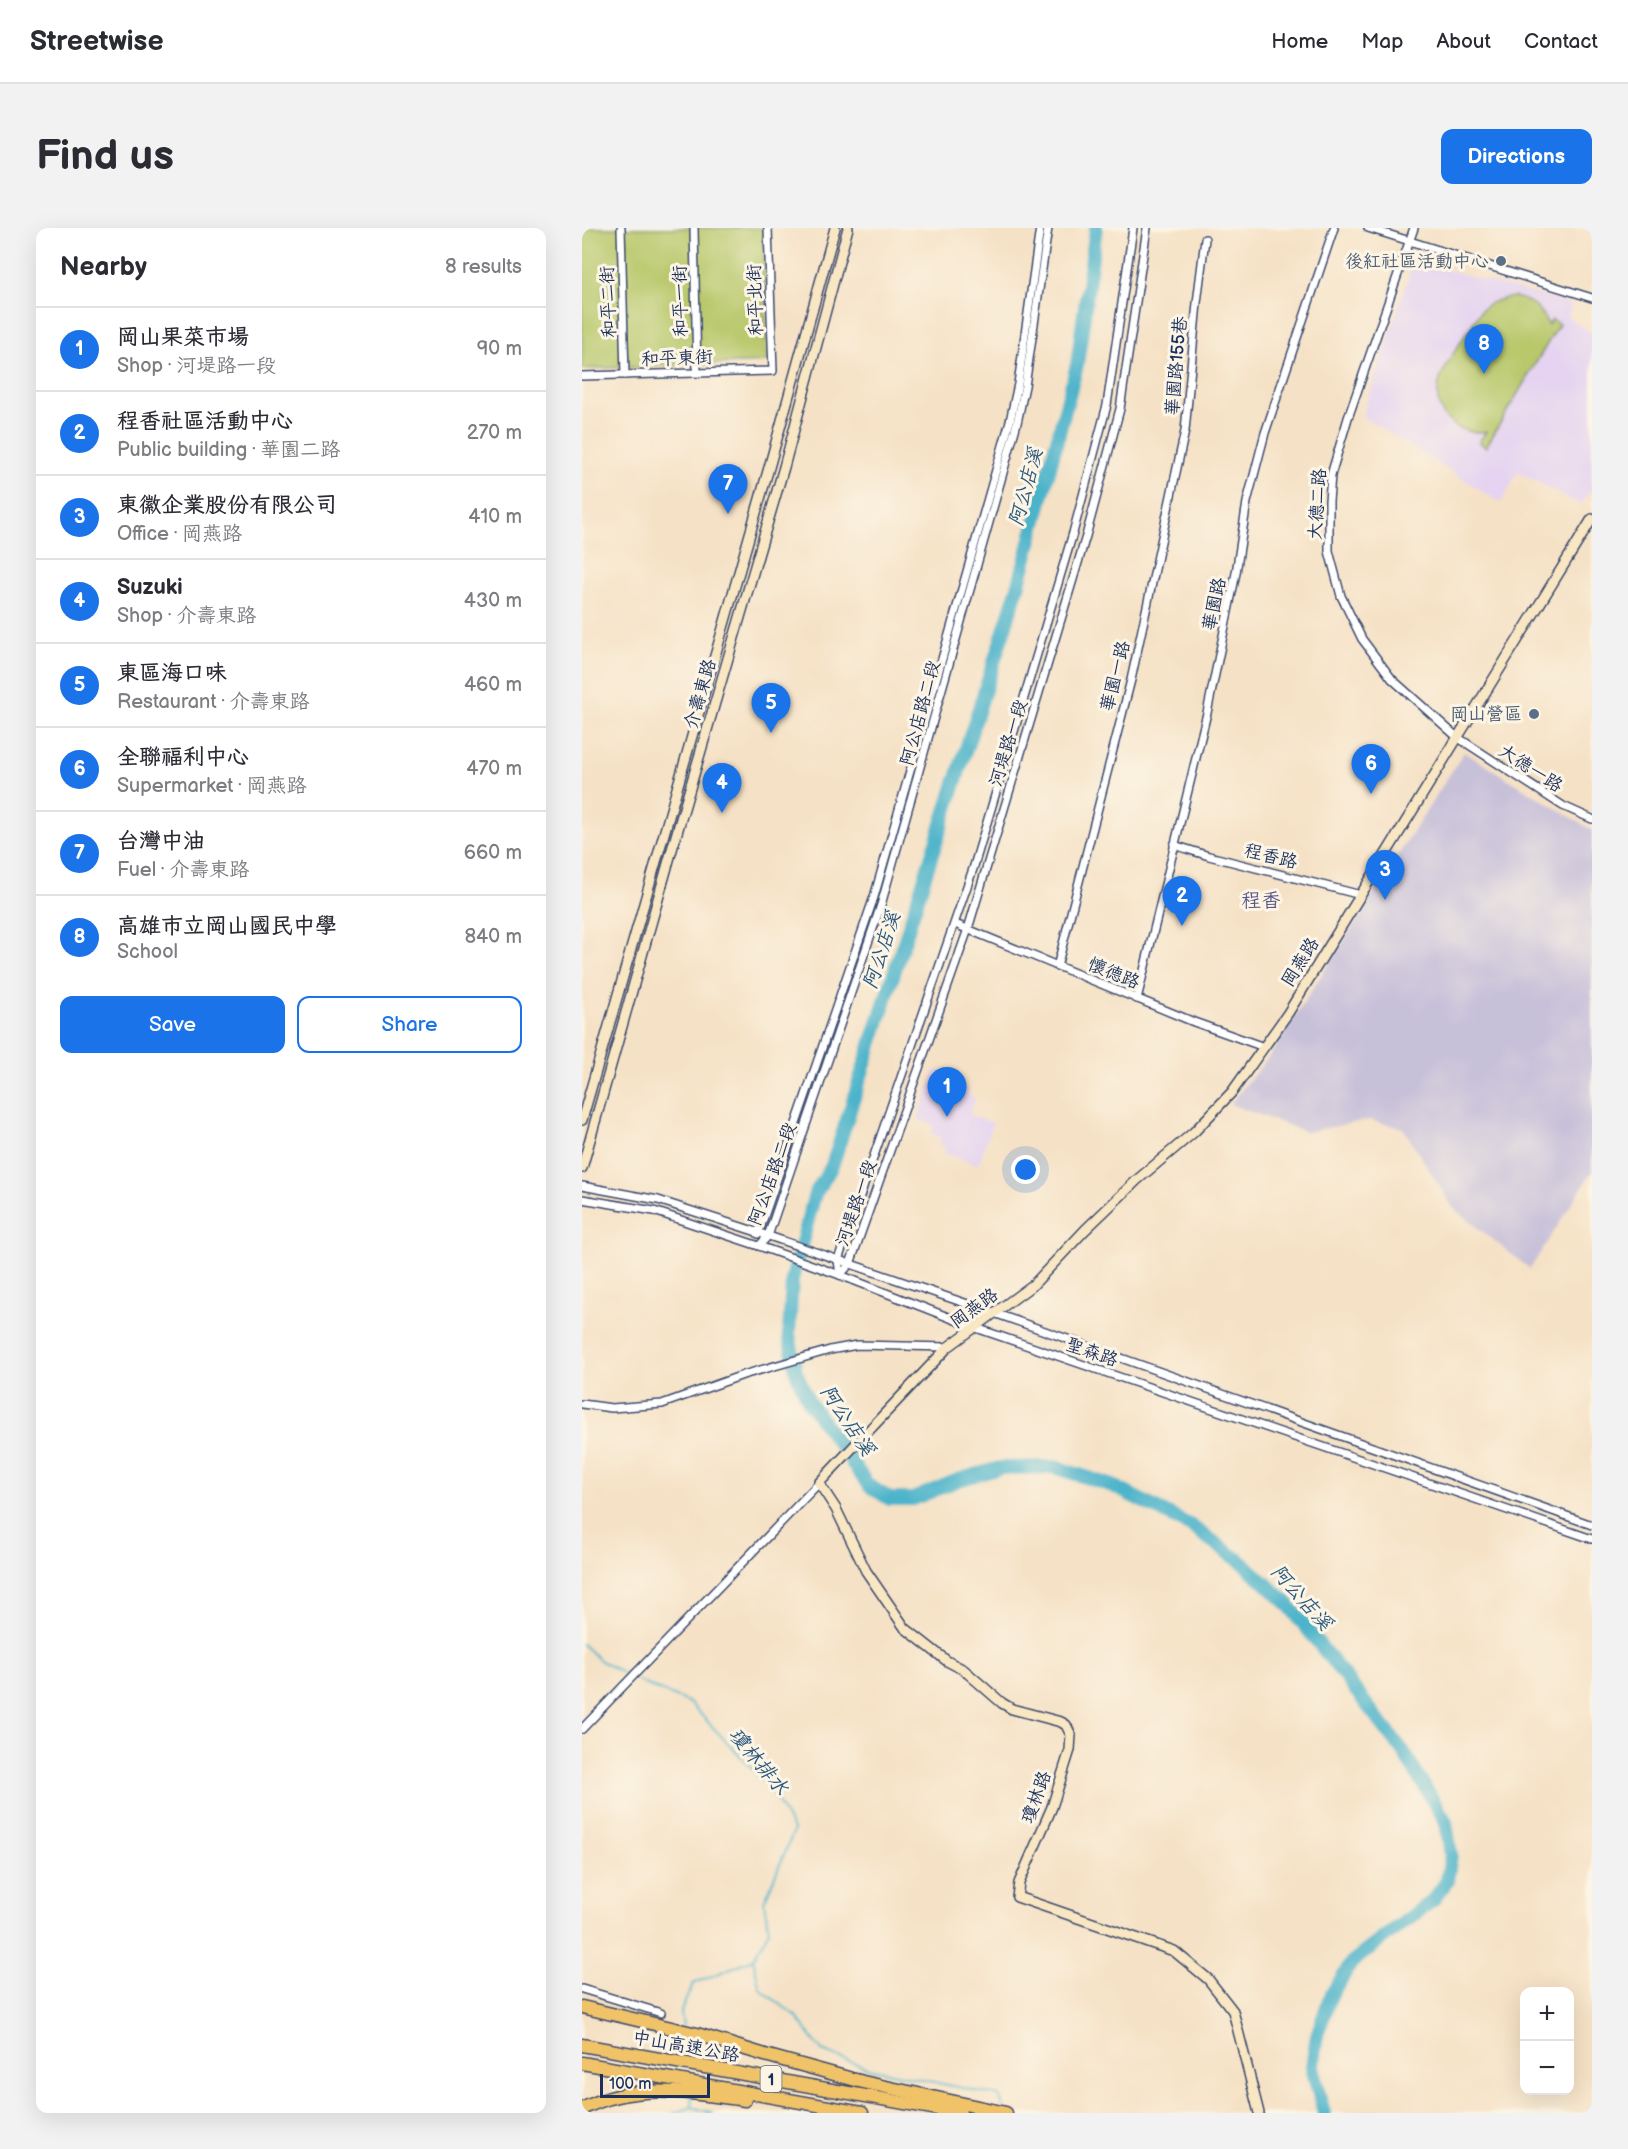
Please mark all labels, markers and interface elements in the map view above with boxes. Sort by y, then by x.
text: Streetwise [30,25,163,58]
text: Home [1271,29,1328,54]
text: Map [1361,29,1403,54]
text: About [1436,29,1491,54]
text: Contact [1524,29,1598,54]
button: Directions [1441,129,1592,184]
text: Find us [36,131,174,182]
place label: 後紅社區活動中心 [1345,251,1489,272]
text: Nearby [60,252,147,283]
marker: 後紅社區活動中心 [1494,254,1508,268]
text: 8 results [445,255,522,279]
street label: 和平北街 [744,264,767,336]
street label: 和平一街 [669,265,692,337]
street label: 和平二街 [597,266,620,338]
street label: 華園路155巷 [1162,316,1191,417]
text: 岡山果菜市場 [117,324,249,351]
pin: 8 [1464,324,1504,374]
text: 1 [75,337,84,361]
text: 90 m [477,337,522,361]
street label: 和平東街 [641,347,713,370]
text: Shop · 河堤路一段 [117,354,276,378]
text: 程香社區活動中心 [117,408,293,435]
text: 2 [74,421,85,445]
text: 270 m [467,421,522,445]
text: Public building · 華園二路 [117,438,340,462]
water label: 阿公店溪 [1004,445,1048,529]
pin: 7 [708,464,748,514]
street label: 大德二路 [1305,467,1330,541]
text: 東徽企業股份有限公司 [117,492,337,519]
text: 3 [74,505,85,529]
text: 410 m [468,505,522,529]
text: Office · 岡燕路 [117,522,242,546]
text: Suzuki [117,574,183,601]
street label: 華園路 [1199,576,1230,633]
text: 4 [74,589,85,613]
text: 430 m [464,589,522,613]
text: Shop · 介壽東路 [117,604,256,628]
street label: 華園一路 [1097,639,1134,714]
street label: 介壽東路 [680,657,720,732]
street label: 阿公店路二段 [896,658,945,768]
text: 東區海口味 [117,660,227,687]
text: 5 [74,673,85,697]
text: 460 m [464,673,522,697]
pin: 5 [752,684,790,733]
text: Restaurant · 介壽東路 [117,690,310,714]
street label: 河堤路一段 [985,697,1032,789]
place label: 岡山營區 [1450,704,1522,725]
marker: 岡山營區 [1527,707,1541,721]
street label: 大德一路 [1495,740,1567,797]
text: 全聯福利中心 [117,744,249,771]
pin: 6 [1352,744,1390,794]
text: 6 [73,757,86,781]
text: 470 m [466,757,522,781]
pin: 4 [702,764,742,813]
text: Supermarket · 岡燕路 [117,774,307,798]
text: 台灣中油 [117,828,205,855]
street label: 程香路 [1242,840,1300,873]
text: 7 [74,841,85,865]
text: 660 m [464,841,522,865]
pin: 3 [1366,850,1404,900]
text: Fuel · 介壽東路 [117,858,249,882]
pin: 2 [1162,876,1202,926]
district label: 程香 [1241,889,1281,913]
water label: 阿公店溪 [858,908,906,992]
text: 高雄市立岡山國民中學 [117,913,337,940]
text: 8 [73,925,86,949]
text: 840 m [464,925,522,949]
street label: 岡燕路 [1277,934,1324,991]
text: School [117,940,178,964]
street label: 懷德路 [1085,954,1143,993]
button: Save [60,996,285,1053]
button: Share [297,996,522,1053]
pin: 1 [928,1068,967,1117]
street label: 阿公店路二段 [744,1120,801,1229]
your location [1011,1155,1040,1184]
street label: 河堤路一段 [832,1157,881,1249]
street label: 岡燕路 [946,1284,1002,1333]
street label: 聖森路 [1063,1334,1121,1371]
water label: 阿公店溪 [815,1381,880,1461]
water label: 阿公店溪 [1266,1560,1338,1636]
water label: 瓊林排水 [723,1723,794,1801]
street label: 瓊林路 [1017,1768,1056,1826]
map controls [1520,1987,1574,2095]
button: + [1520,1987,1574,2041]
street label: 中山高速公路 [631,2027,741,2066]
button: − [1520,2041,1574,2095]
road number: 1 [760,2066,782,2092]
scale bar [600,2071,710,2098]
text: 100 m [609,2075,652,2094]

